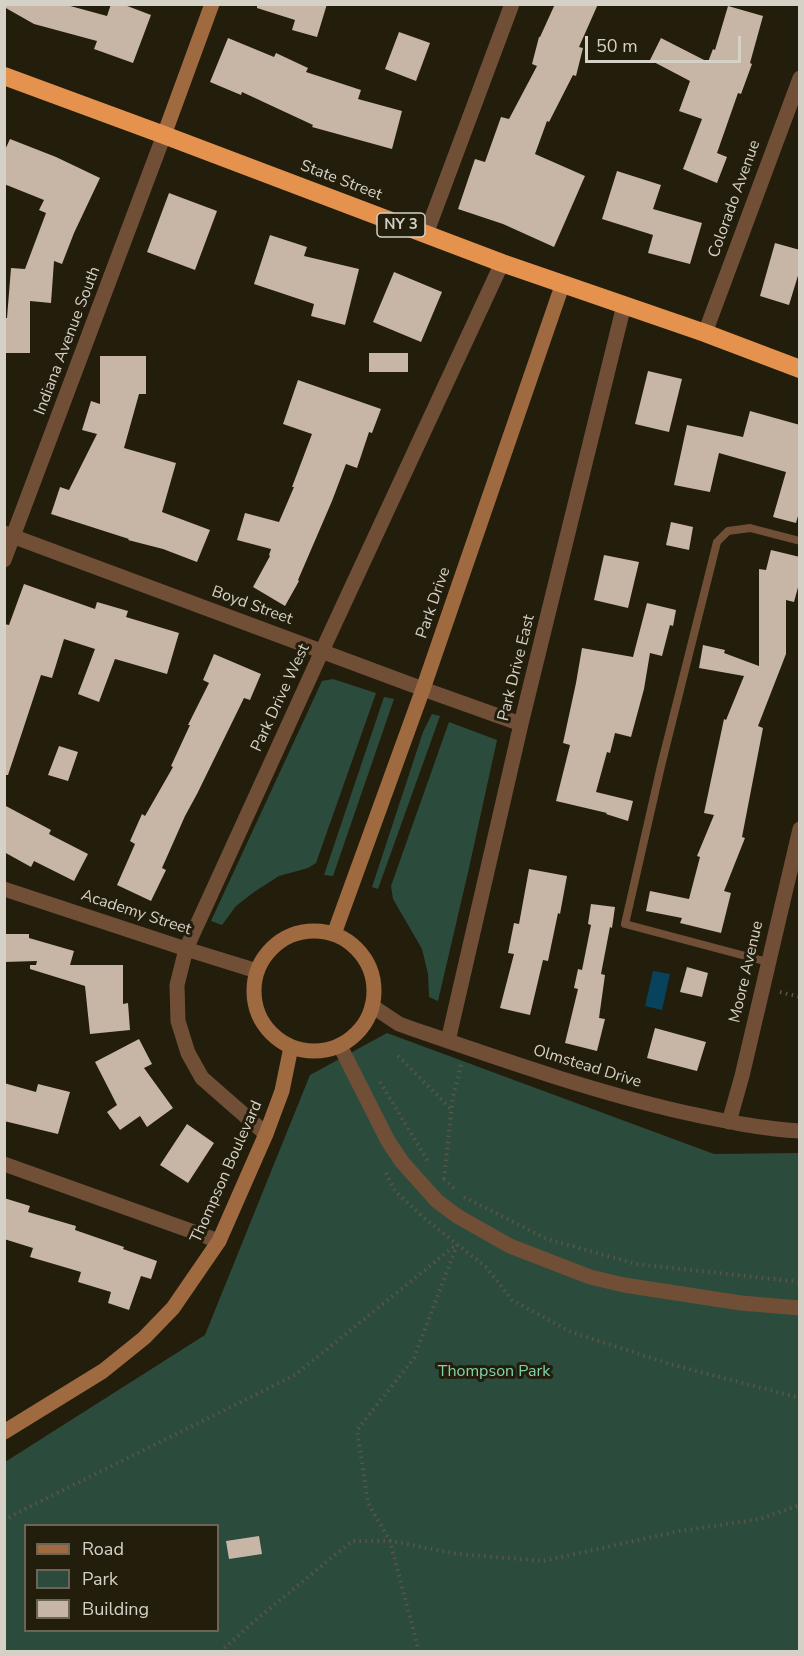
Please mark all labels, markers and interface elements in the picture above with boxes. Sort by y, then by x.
scale bar [588,24,744,62]
text: 50 m [596,34,638,58]
street label: Colorado Avenue [705,138,765,260]
street label: State Street [298,157,384,205]
road number: NY 3 [377,213,425,237]
street label: Indiana Avenue South [31,264,105,418]
street label: Park Drive [413,565,455,641]
street label: Boyd Street [209,582,295,630]
street label: Park Drive East [494,613,540,723]
street label: Park Drive West [248,641,314,755]
street label: Academy Street [78,886,194,940]
street label: Moore Avenue [726,919,768,1025]
street label: Olmstead Drive [531,1041,643,1093]
street label: Thompson Boulevard [187,1098,267,1246]
park label: Thompson Park [438,1362,550,1382]
legend [24,1524,219,1632]
text: Road [82,1537,124,1561]
text: Park [82,1567,118,1591]
text: Building [82,1597,149,1621]

